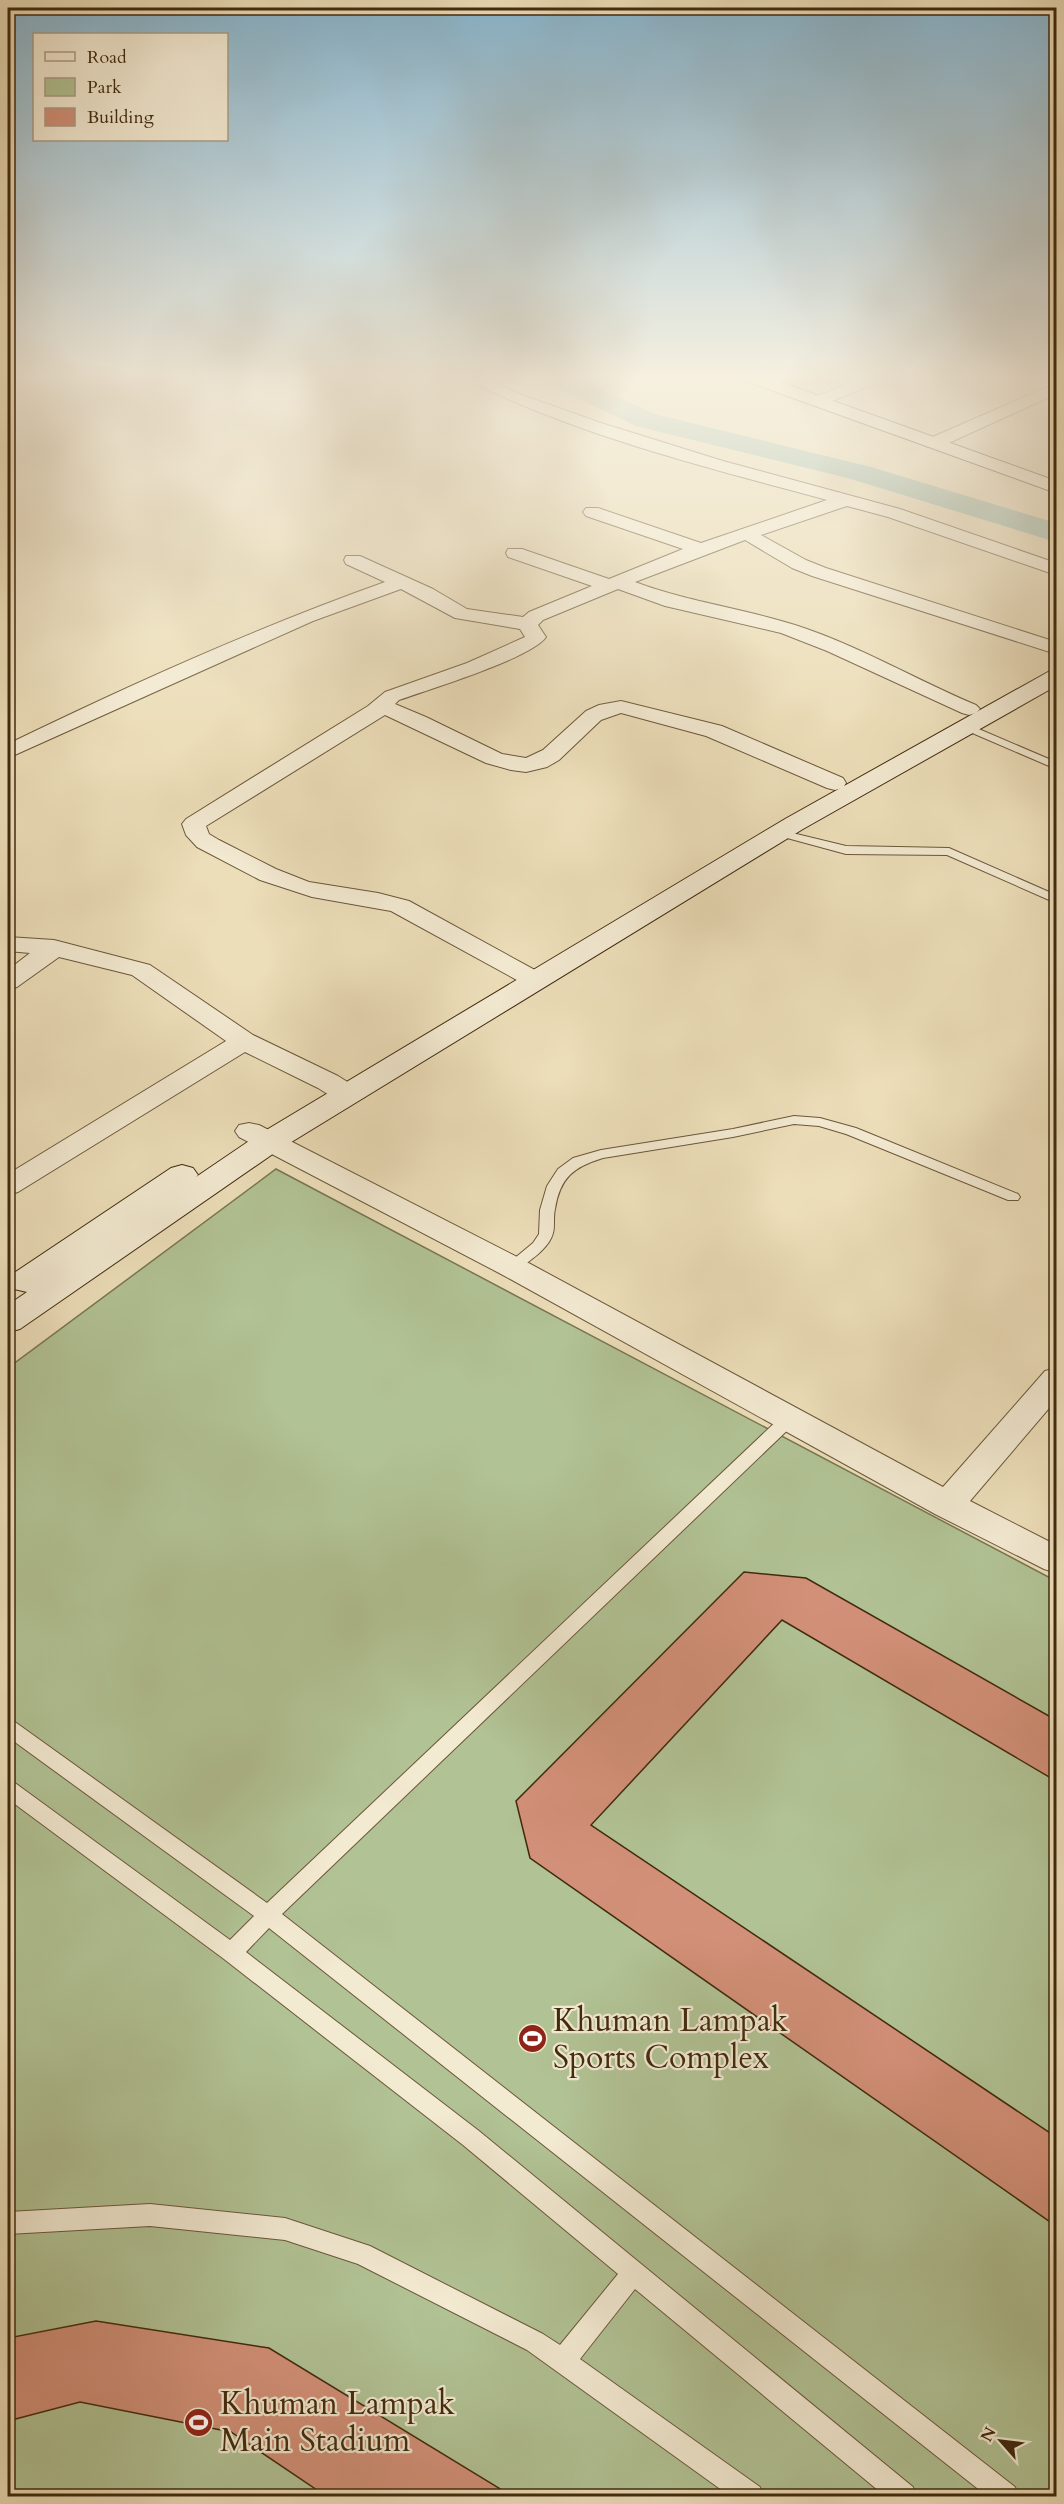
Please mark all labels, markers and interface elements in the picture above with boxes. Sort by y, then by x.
legend [33,33,228,141]
text: Road [87,45,127,70]
text: Park [87,75,122,100]
text: Building [87,105,155,130]
place label: Khuman Lampak Sports Complex [553,1999,788,2080]
sports icon: Khuman Lampak Sports Complex [516,2023,548,2055]
place label: Khuman Lampak Main Stadium [220,2382,455,2463]
sports icon: Khuman Lampak Main Stadium [183,2406,215,2438]
north arrow [971,2411,1031,2471]
text: N [976,2423,1002,2446]

